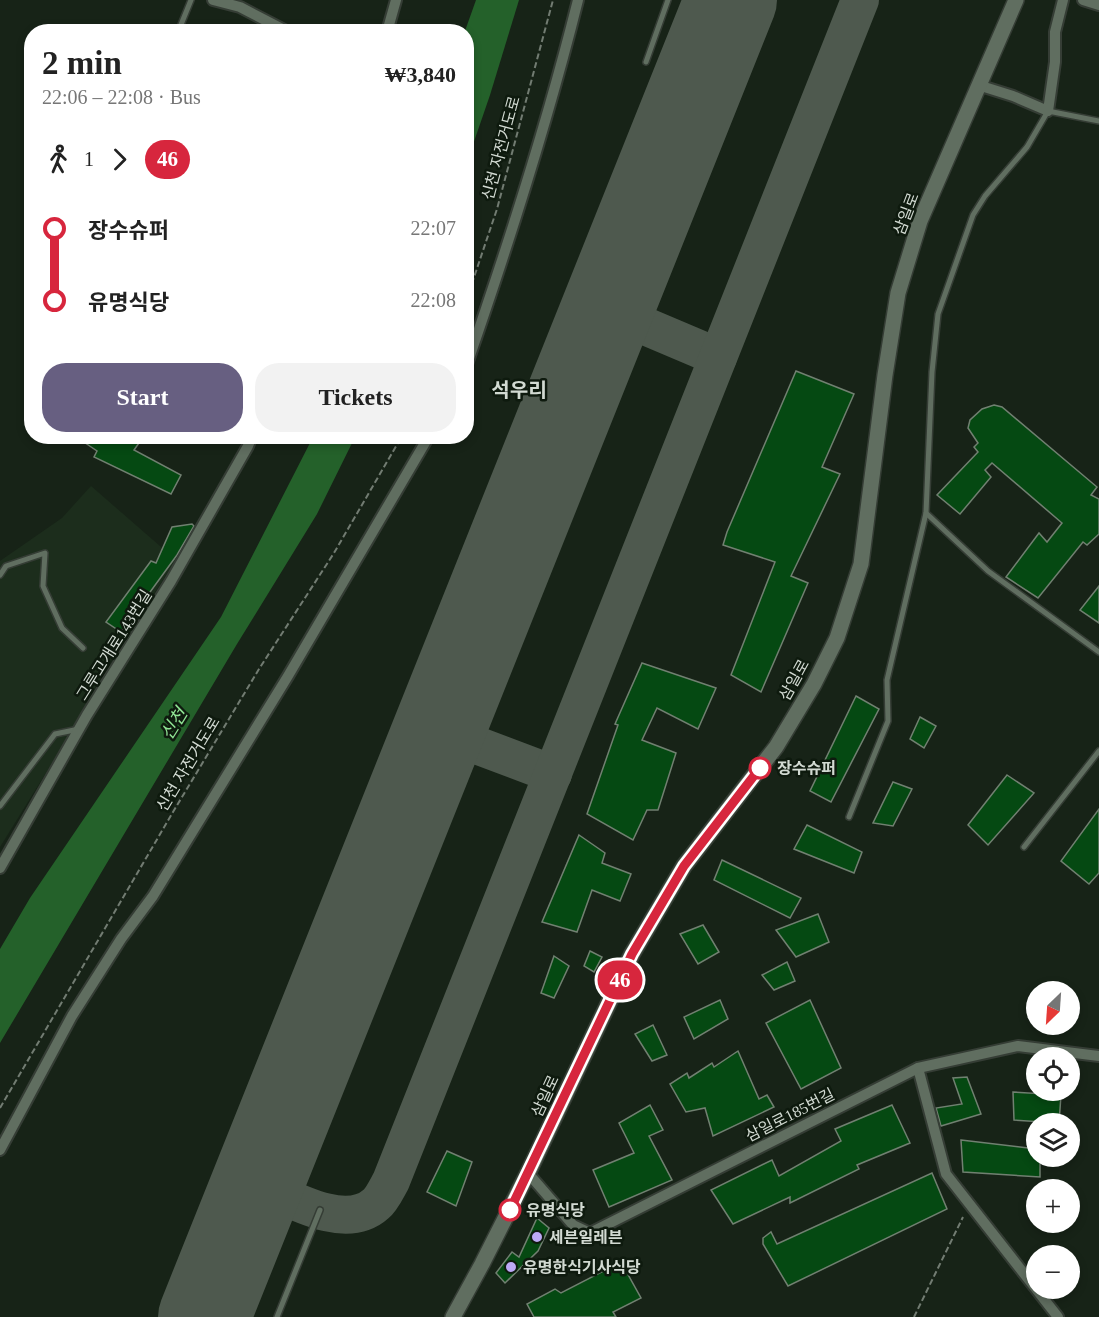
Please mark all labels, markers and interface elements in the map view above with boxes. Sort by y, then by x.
text: 2 min [42,45,122,81]
text: ₩3,840 [385,62,456,87]
text: 22:06 – 22:08 · Bus [42,86,201,108]
street label: 신천 자전거도로 [479,94,523,202]
icon: walk [42,143,75,176]
icon: forward [103,143,136,176]
text: 46 [157,147,178,171]
text: 1 [84,148,94,170]
street label: 삼일로 [890,190,922,238]
text: 22:07 [410,217,456,239]
text: 장수슈퍼 [88,218,169,243]
text: 22:08 [410,289,456,311]
text: 유명식당 [88,290,169,315]
button: Start [42,363,243,432]
button: Tickets [255,363,456,432]
district label: 석우리 [491,379,547,401]
street label: 그루고개로143번길 [73,587,155,703]
street label: 삼일로 [776,656,812,703]
water label: 신천 [157,703,193,743]
street label: 신천 자전거도로 [153,714,223,814]
marker: 장수슈퍼 [749,757,771,779]
place label: 장수슈퍼 [777,760,836,777]
line badge: 46 [593,960,647,1000]
text: 46 [610,968,631,992]
north arrow [1026,981,1080,1035]
map controls [1026,981,1080,1299]
button: locate [1026,1047,1080,1101]
street label: 삼일로 [528,1072,562,1120]
street label: 삼일로185번길 [743,1085,837,1145]
button: layers [1026,1113,1080,1167]
button: + [1026,1179,1080,1233]
marker: 유명식당 [499,1199,521,1221]
place label: 유명식당 [526,1202,585,1219]
place label: 세븐일레븐 [549,1229,623,1246]
marker: 세븐일레븐 [530,1230,544,1244]
button: − [1026,1245,1080,1299]
place label: 유명한식기사식당 [523,1258,641,1276]
marker: 유명한식기사식당 [504,1260,518,1274]

